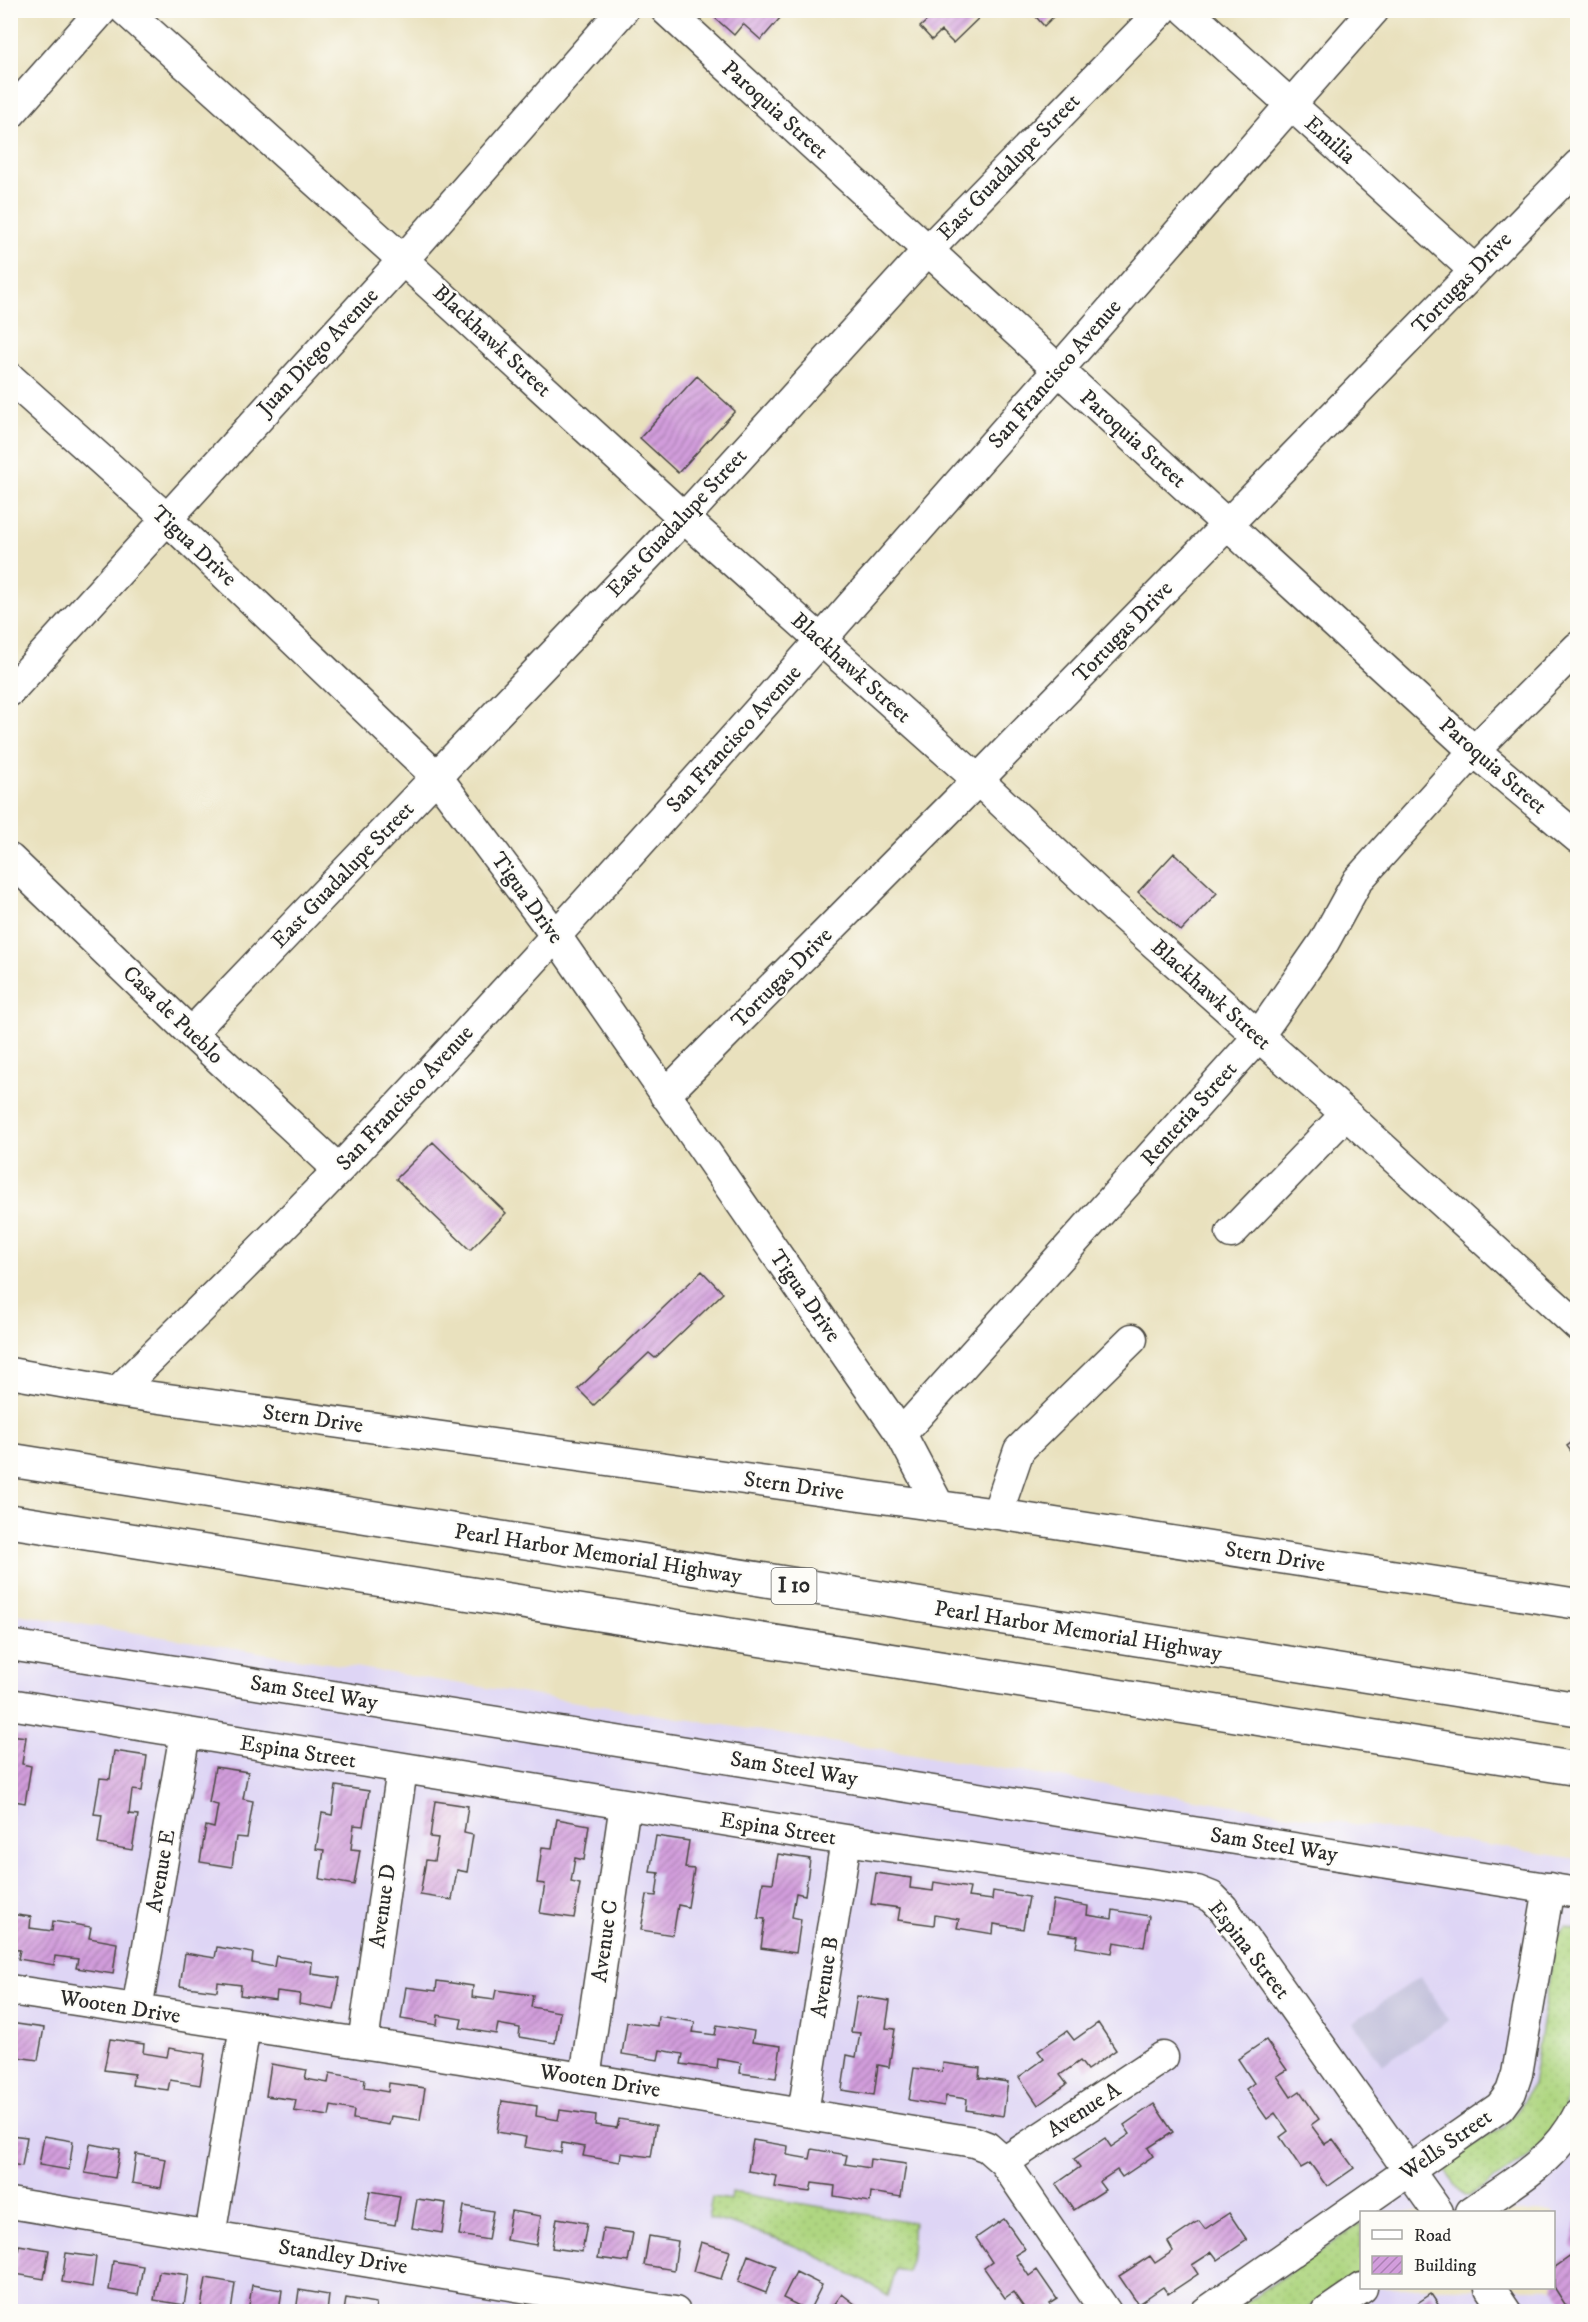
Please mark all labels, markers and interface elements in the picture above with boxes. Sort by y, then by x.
street label: Paroquia Street [716,55,834,165]
street label: East Guadalupe Street [932,88,1086,246]
street label: Emilia [1299,110,1362,170]
street label: Tortugas Drive [1406,226,1518,340]
street label: Blackhawk Street [427,279,557,403]
street label: Juan Diego Avenue [250,282,384,423]
street label: San Francisco Avenue [983,294,1127,454]
street label: Paroquia Street [1074,384,1192,494]
street label: East Guadalupe Street [601,443,753,603]
street label: Tigua Drive [146,500,242,592]
street label: Tortugas Drive [1067,575,1179,689]
street label: Blackhawk Street [785,607,917,729]
street label: San Francisco Avenue [661,660,807,818]
street label: Paroquia Street [1433,712,1553,820]
street label: East Guadalupe Street [266,796,420,954]
street label: Tigua Drive [485,847,569,949]
street label: Tortugas Drive [726,922,838,1034]
street label: Blackhawk Street [1145,934,1277,1056]
street label: Casa de Pueblo [117,960,229,1070]
street label: San Francisco Avenue [331,1020,479,1176]
street label: Renteria Street [1135,1056,1243,1172]
street label: Tigua Drive [763,1245,847,1347]
street label: Stern Drive [261,1399,365,1439]
street label: Stern Drive [742,1466,846,1506]
street label: Pearl Harbor Memorial Highway [452,1518,744,1590]
street label: Stern Drive [1223,1536,1327,1578]
road number: I 10 [772,1568,816,1604]
street label: Pearl Harbor Memorial Highway [932,1595,1224,1667]
street label: Sam Steel Way [248,1670,380,1716]
street label: Espina Street [238,1729,358,1775]
street label: Sam Steel Way [728,1746,860,1792]
street label: Espina Street [718,1806,838,1852]
street label: Sam Steel Way [1208,1822,1340,1868]
street label: Avenue E [140,1827,182,1915]
street label: Avenue D [364,1862,402,1950]
street label: Espina Street [1202,1895,1296,2005]
street label: Avenue C [586,1898,624,1984]
street label: Avenue B [805,1934,845,2020]
street label: Wooten Drive [57,1984,182,2030]
street label: Wooten Drive [537,2058,662,2104]
street label: Avenue A [1042,2076,1127,2144]
street label: Wells Street [1394,2104,1497,2187]
legend [1360,2211,1555,2289]
text: Road [1414,2225,1451,2247]
street label: Standley Drive [277,2233,409,2281]
text: Building [1414,2255,1476,2277]

